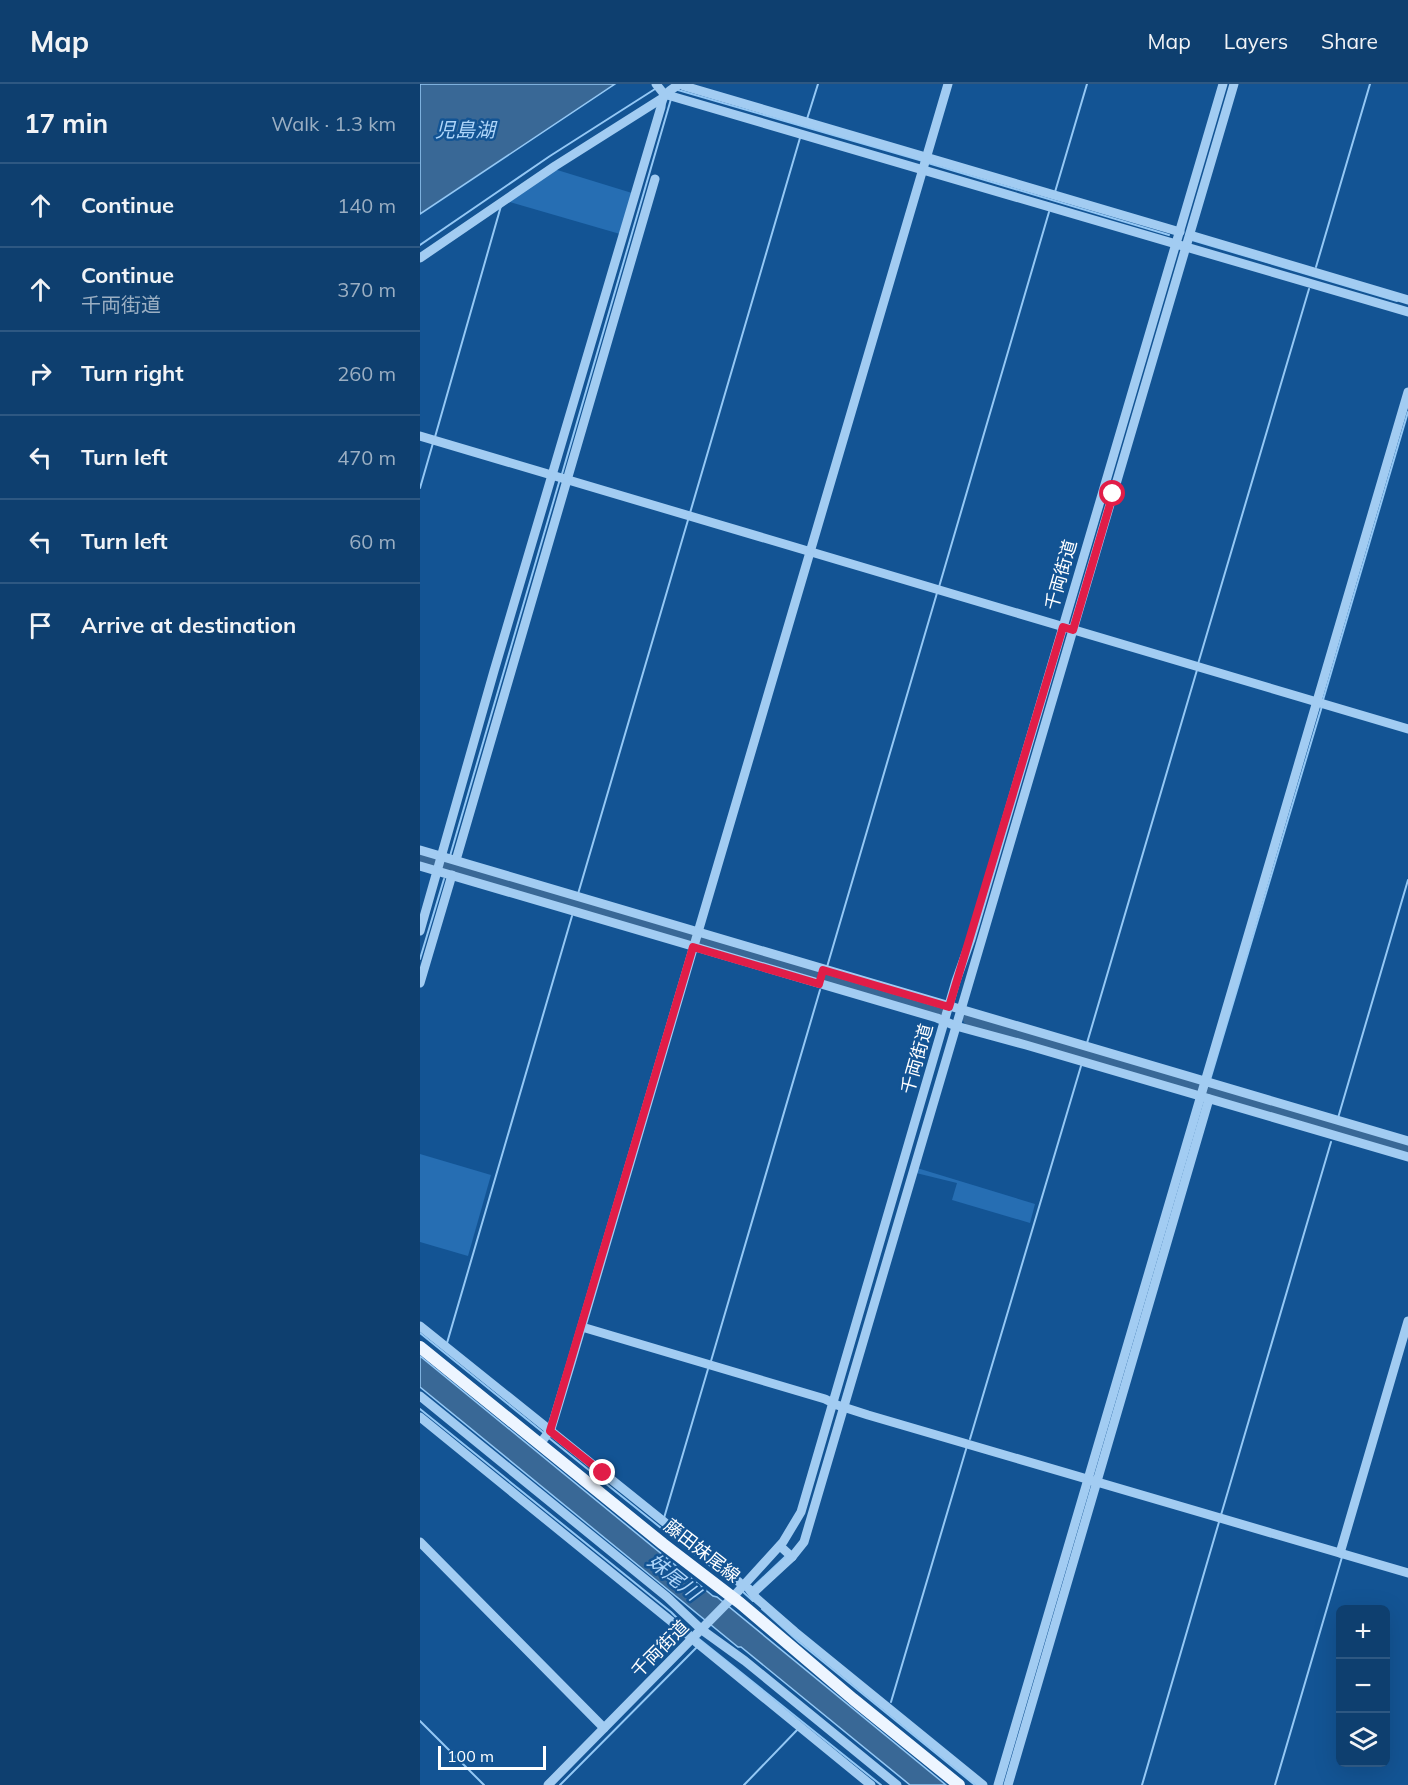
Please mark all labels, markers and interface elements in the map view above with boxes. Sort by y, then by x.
text: Map [30,24,89,59]
text: Map [1148,28,1191,54]
text: Layers [1224,28,1288,54]
text: Share [1321,28,1378,54]
text: 17 min [24,107,108,140]
text: Walk · 1.3 km [271,111,396,136]
water label: 児島湖 [435,117,498,142]
icon: ahead [24,189,57,222]
text: Continue [81,191,174,219]
text: 140 m [337,193,396,218]
text: Continue [81,261,174,289]
icon: ahead [24,273,57,306]
text: 370 m [337,277,396,302]
text: 千両街道 [81,292,161,317]
icon: right [24,357,57,390]
text: Turn right [81,359,184,387]
text: 260 m [337,361,396,386]
icon: left [24,441,57,474]
text: Turn left [81,443,168,471]
text: 470 m [337,445,396,470]
route start [1099,480,1125,506]
icon: left [24,525,57,558]
text: Turn left [81,527,168,555]
text: 60 m [349,529,396,554]
street label: 千両街道 [1040,537,1081,613]
icon: arrive [24,609,57,642]
text: Arrive at destination [81,611,296,639]
street label: 千両街道 [896,1021,937,1097]
route end [589,1459,615,1485]
street label: 藤田妹尾線 [660,1514,745,1587]
water label: 妹尾川 [643,1548,707,1606]
map controls [1336,1605,1390,1767]
button: + [1336,1605,1390,1659]
street label: 千両街道 [626,1615,693,1682]
button: − [1336,1659,1390,1713]
button: layers [1336,1713,1390,1767]
scale bar [438,1743,546,1770]
text: 100 m [447,1746,494,1766]

